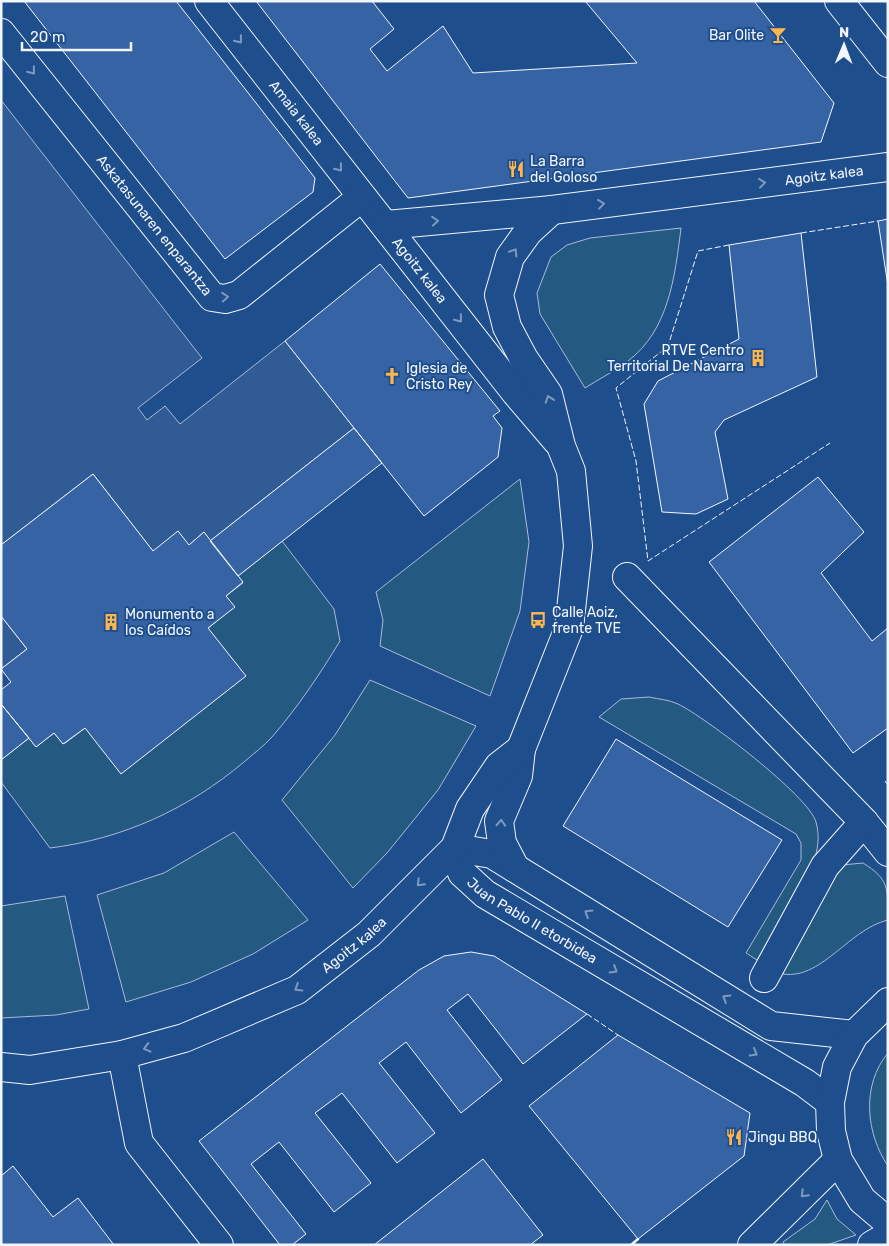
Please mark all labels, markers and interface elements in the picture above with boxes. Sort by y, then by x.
scale bar [22,20,131,52]
north arrow [819,20,869,70]
text: N [839,24,849,41]
bar icon: Bar Olite [768,25,788,45]
place label: Bar Olite [709,27,764,44]
text: 20 m [30,28,65,46]
one-way arrow [233,34,241,43]
one-way arrow [26,65,34,74]
street label: Amaia kalea [265,77,327,149]
street label: Askatasunaren enparantza [93,152,216,299]
place label: La Barra del Goloso [530,153,597,186]
restaurant icon: La Barra del Goloso [506,159,526,179]
one-way arrow [333,162,341,171]
street label: Agoitz kalea [784,162,864,189]
one-way arrow [758,178,766,189]
one-way arrow [597,199,605,210]
one-way arrow [431,216,439,227]
street label: Agoitz kalea [388,234,451,307]
one-way arrow [508,248,517,257]
one-way arrow [222,291,230,302]
one-way arrow [453,313,461,322]
place label: RTVE Centro Territorial De Navarra [607,342,744,375]
building icon: RTVE Centro Territorial De Navarra [748,348,768,368]
place label: Iglesia de Cristo Rey [406,360,473,393]
church icon: Iglesia de Cristo Rey [382,366,402,386]
one-way arrow [544,395,554,404]
place label: Calle Aoiz, frente TVE [552,604,621,637]
place label: Monumento a los Caídos [125,606,214,639]
bus stop icon: Calle Aoiz, frente TVE [528,610,548,630]
building icon: Monumento a los Caídos [101,612,121,632]
one-way arrow [495,818,506,826]
street label: Juan Pablo II etorbidea [463,874,600,967]
one-way arrow [417,877,426,886]
one-way arrow [584,909,593,919]
street label: Agoitz kalea [318,914,390,977]
one-way arrow [609,964,618,974]
one-way arrow [294,982,303,992]
one-way arrow [723,994,732,1004]
one-way arrow [144,1043,152,1053]
one-way arrow [748,1046,757,1056]
restaurant icon: Jingu BBQ [724,1127,744,1147]
place label: Jingu BBQ [748,1129,817,1146]
one-way arrow [801,1189,810,1198]

